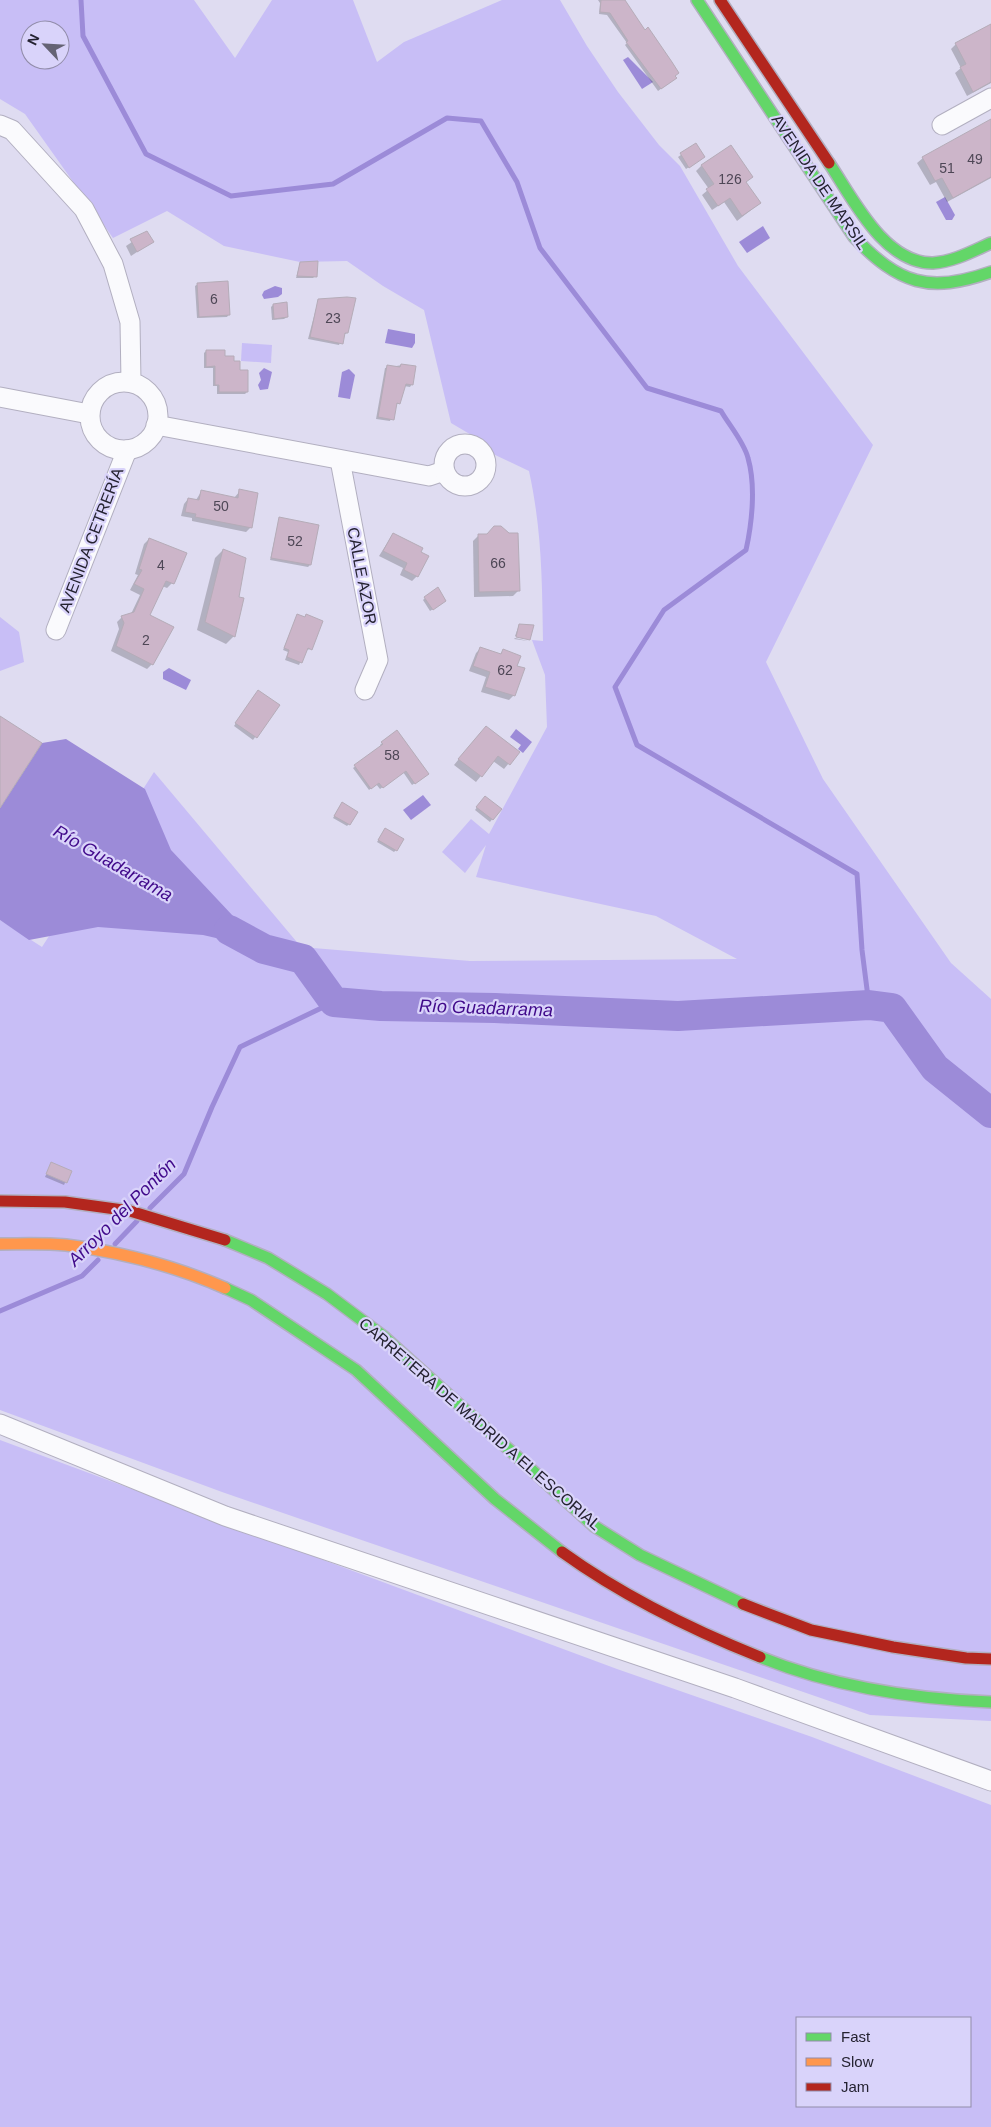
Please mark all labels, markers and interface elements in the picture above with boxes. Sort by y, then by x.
north arrow [20,20,70,70]
text: N [24,32,43,47]
street label: AVENIDA DE MARSIL [769,111,872,253]
house number: 49 [967,151,983,167]
house number: 51 [939,160,955,176]
house number: 126 [718,171,742,187]
house number: 6 [210,291,218,307]
house number: 23 [325,310,341,326]
street label: AVENIDA CETRERÍA [55,465,127,615]
house number: 50 [213,498,229,514]
street label: CALLE AZOR [344,526,380,626]
house number: 52 [287,533,303,549]
house number: 66 [490,555,506,571]
house number: 4 [157,557,165,573]
house number: 2 [142,632,150,648]
house number: 62 [497,662,513,678]
house number: 58 [384,747,400,763]
water label: Río Guadarrama [50,821,176,905]
water label: Río Guadarrama [419,996,553,1020]
water label: Arroyo del Pontón [63,1154,180,1271]
street label: CARRETERA DE MADRID A EL ESCORIAL [356,1315,604,1534]
legend [796,2017,971,2107]
text: Fast [841,2028,871,2045]
text: Slow [841,2053,874,2070]
text: Jam [841,2078,869,2095]

